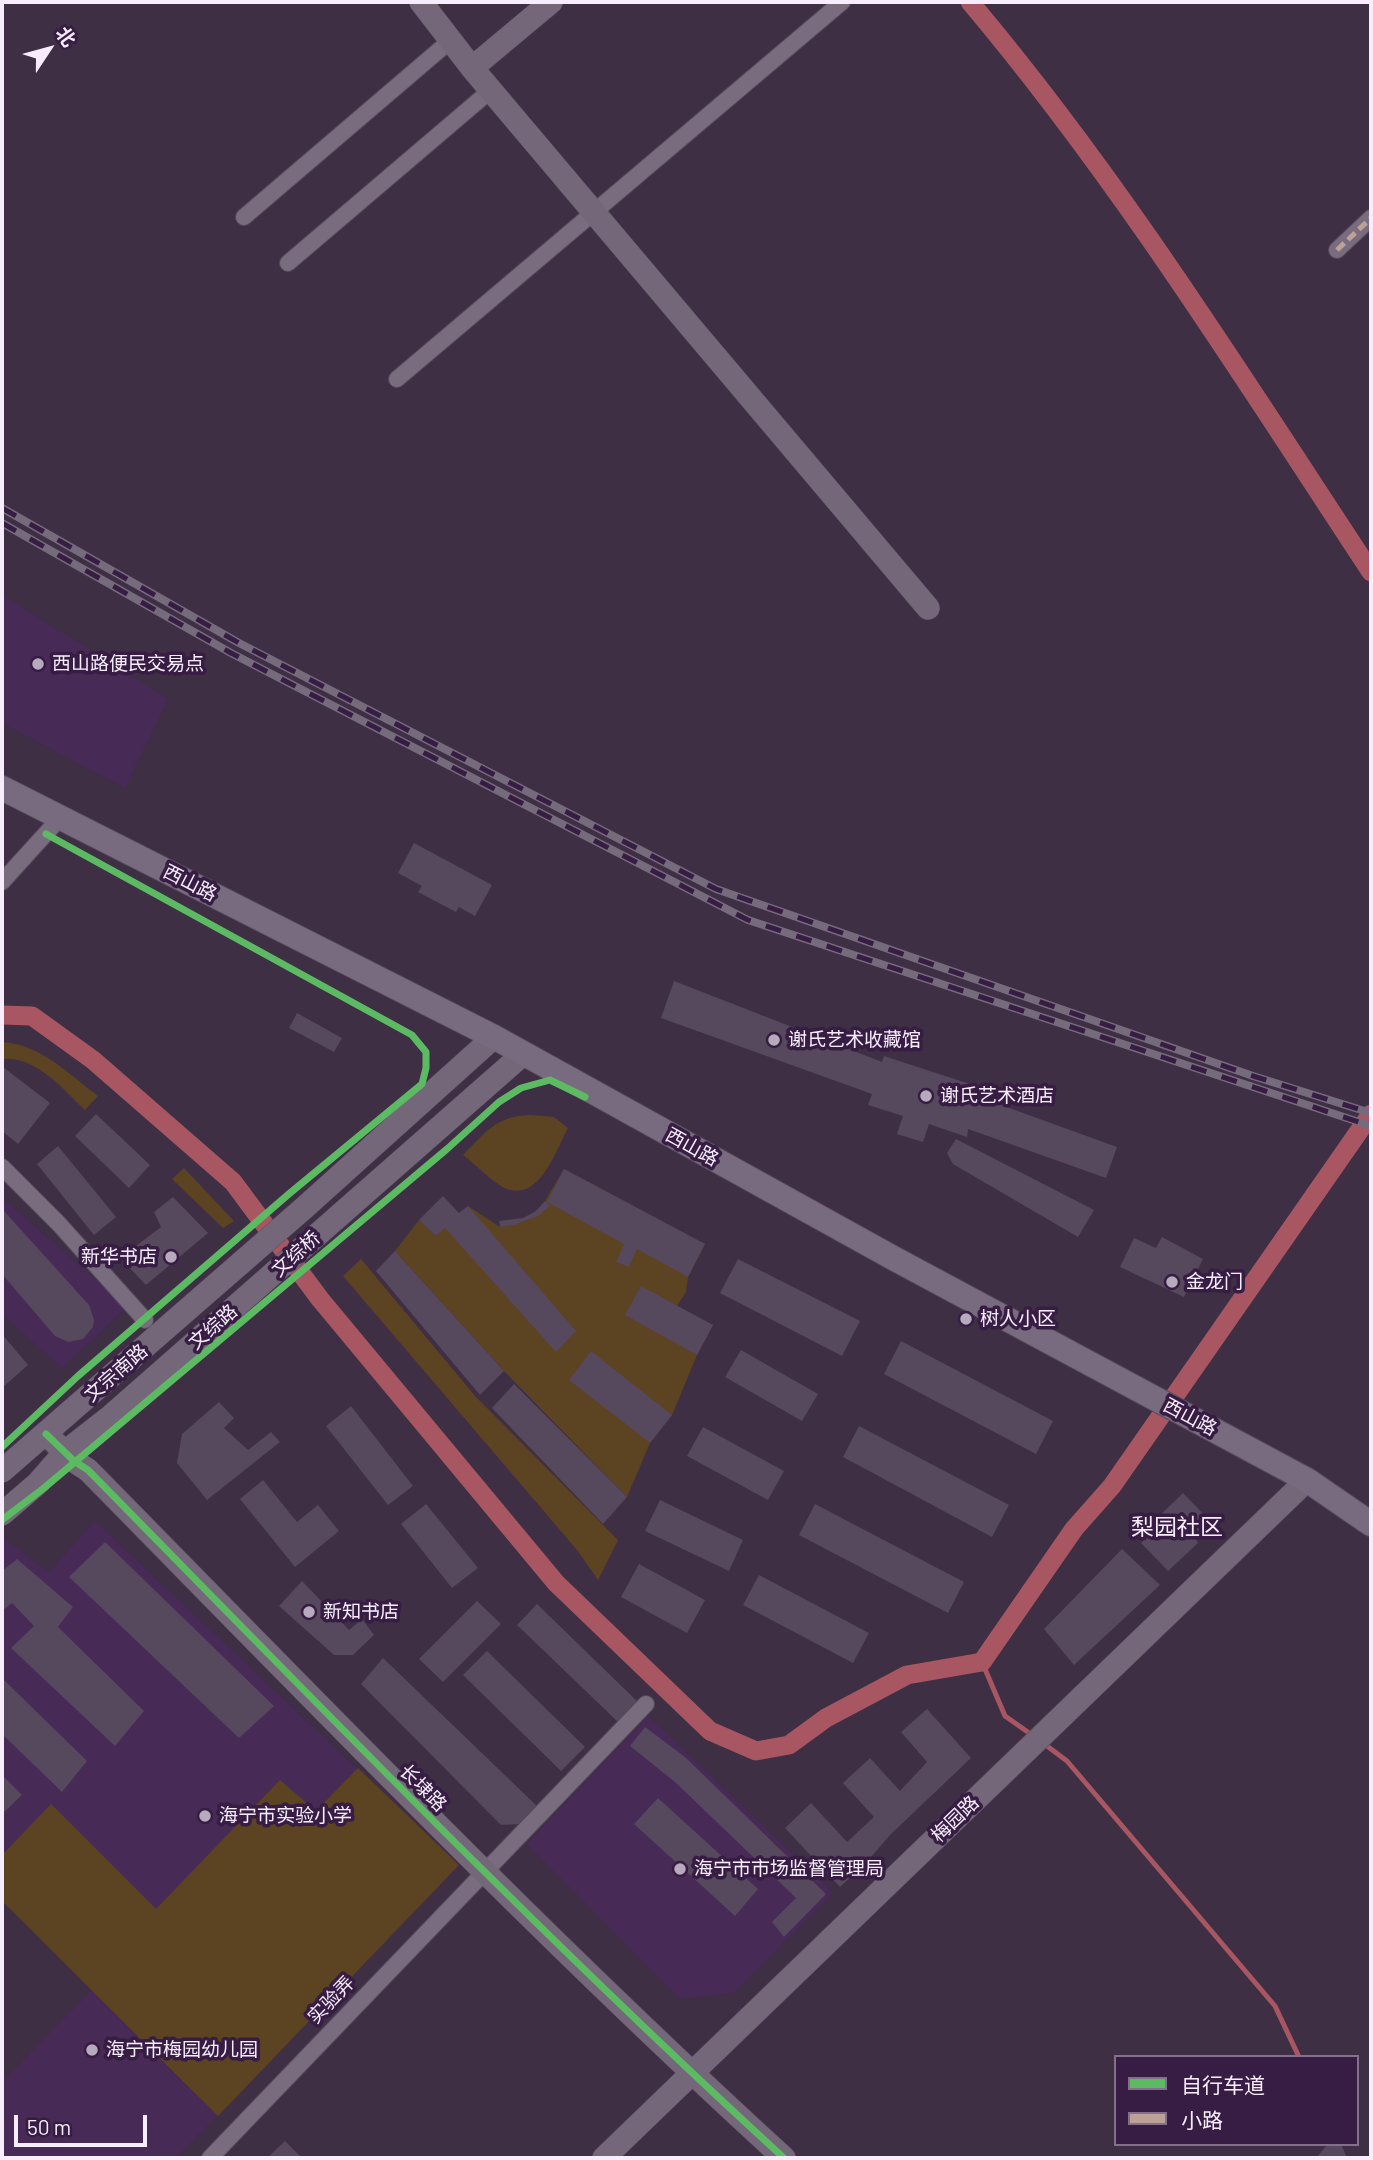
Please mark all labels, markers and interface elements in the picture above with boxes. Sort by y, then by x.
north arrow [14,14,84,84]
text: 北 [51,22,81,51]
place label: 西山路便民交易点 [52,653,204,675]
marker: 西山路便民交易点 [30,656,46,672]
street label: 西山路 [159,860,221,906]
place label: 谢氏艺术收藏馆 [788,1029,921,1051]
marker: 谢氏艺术收藏馆 [766,1032,782,1048]
place label: 谢氏艺术酒店 [940,1085,1054,1107]
marker: 谢氏艺术酒店 [918,1088,934,1104]
street label: 西山路 [662,1123,722,1171]
street label: 文综桥 [267,1226,325,1282]
place label: 新华书店 [81,1246,157,1268]
marker: 新华书店 [163,1249,179,1265]
place label: 金龙门 [1186,1271,1243,1293]
marker: 金龙门 [1164,1274,1180,1290]
street label: 文综路 [184,1300,242,1354]
place label: 树人小区 [980,1308,1056,1330]
marker: 树人小区 [958,1311,974,1327]
street label: 文宗南路 [80,1339,152,1407]
street label: 西山路 [1159,1394,1221,1440]
district label: 梨园社区 [1131,1513,1223,1541]
place label: 新知书店 [323,1601,399,1623]
marker: 新知书店 [301,1604,317,1620]
street label: 长埭路 [395,1760,451,1816]
street label: 梅园路 [927,1791,983,1847]
place label: 海宁市实验小学 [219,1805,352,1827]
marker: 海宁市实验小学 [197,1808,213,1824]
place label: 海宁市市场监督管理局 [694,1858,884,1880]
marker: 海宁市市场监督管理局 [672,1861,688,1877]
street label: 实验弄 [303,1972,359,2028]
place label: 海宁市梅园幼儿园 [106,2039,258,2061]
marker: 海宁市梅园幼儿园 [84,2042,100,2058]
legend [1114,2055,1359,2146]
text: 自行车道 [1181,2072,1265,2097]
scale bar [18,2100,150,2144]
text: 小路 [1181,2107,1223,2132]
text: 50 m [27,2114,71,2139]

